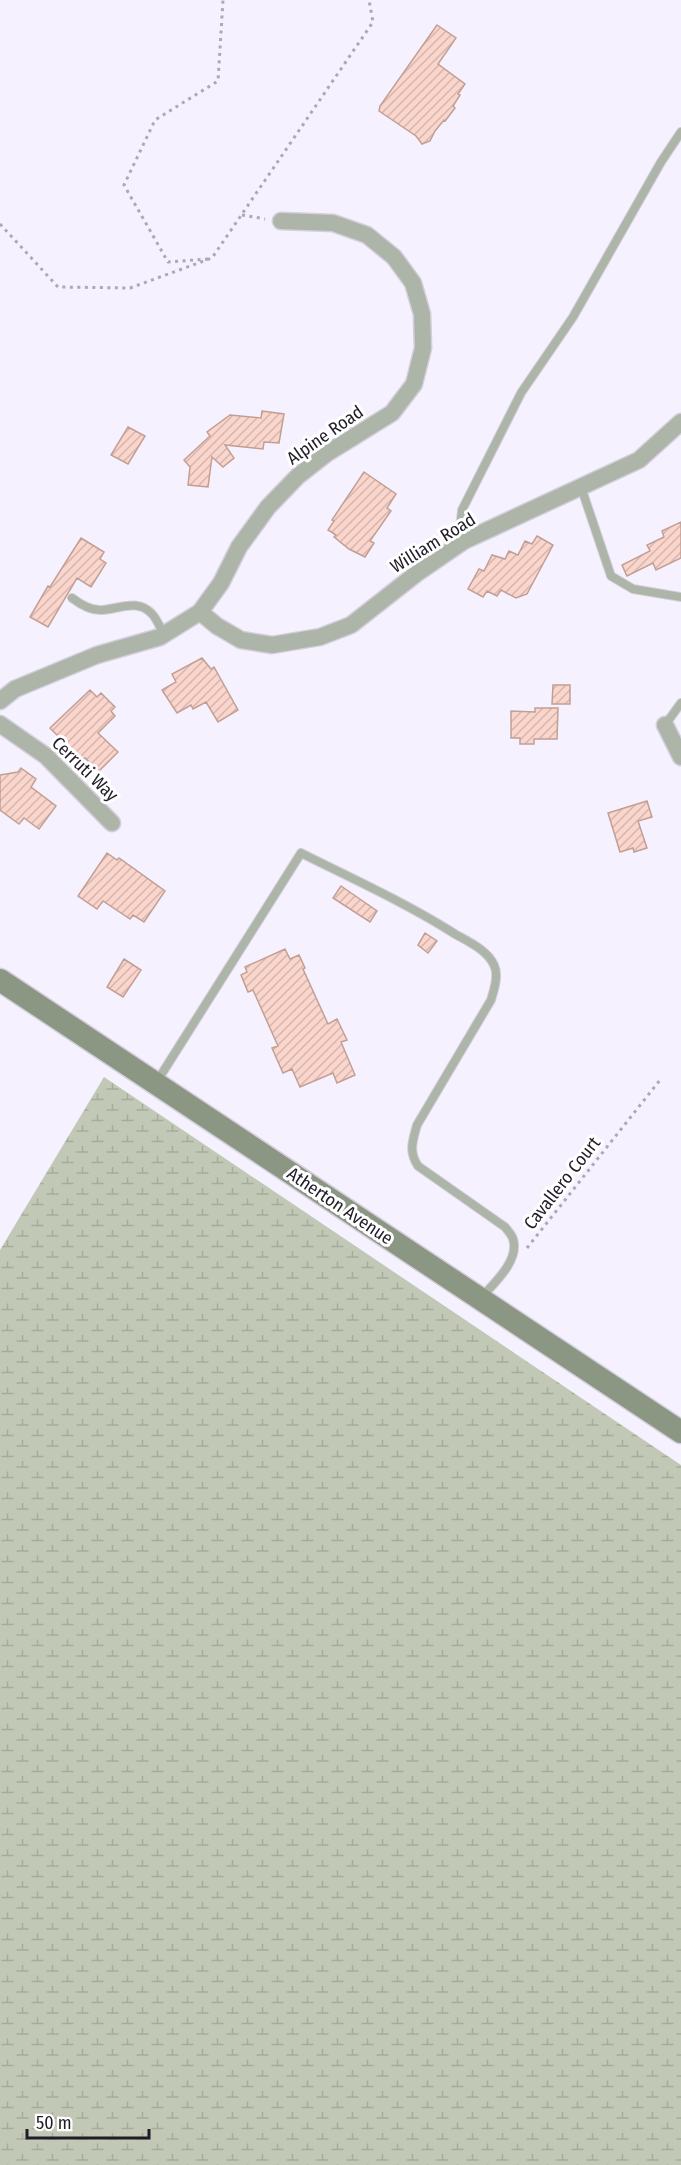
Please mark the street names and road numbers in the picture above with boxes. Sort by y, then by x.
street label: Alpine Road [283,401,367,469]
street label: William Road [386,508,480,578]
street label: Cerruti Way [47,732,123,806]
street label: Cavallero Court [519,1132,605,1234]
street label: Atherton Avenue [283,1163,397,1250]

